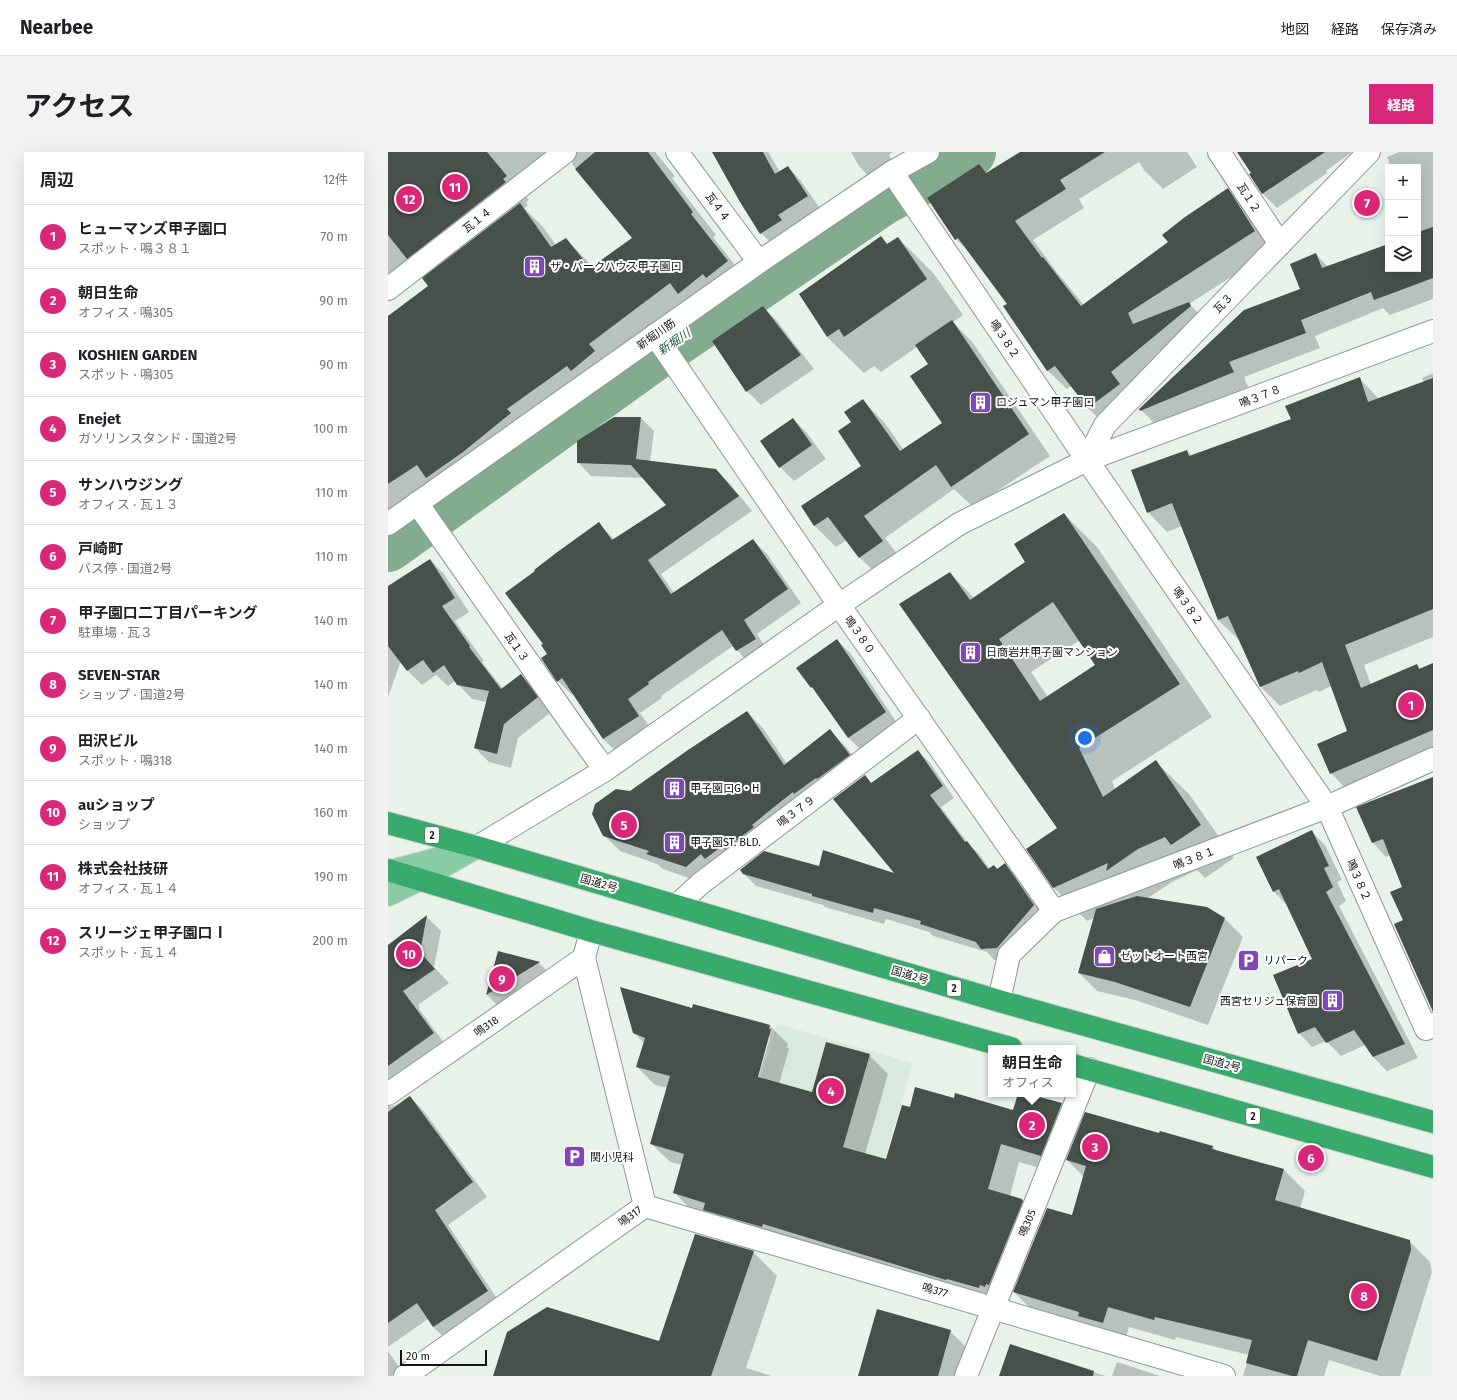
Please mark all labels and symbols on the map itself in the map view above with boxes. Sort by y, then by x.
pin: 11 [442,172,468,202]
street label: 瓦１２ [1234,181,1263,216]
pin: 12 [396,184,422,214]
pin: 7 [1354,188,1380,218]
street label: 瓦４４ [702,190,733,224]
street label: 瓦１４ [460,205,494,236]
building icon: ザ・パークハウス甲子園口 [521,253,547,279]
place label: ザ・パークハウス甲子園口 [550,260,681,273]
street label: 瓦３ [1211,291,1236,316]
street label: 新堀川筋 [634,316,678,352]
street label: 鳴３８２ [987,317,1022,361]
water label: 新堀川 [655,326,693,358]
street label: 鳴３７８ [1237,383,1283,410]
building icon: ロジュマン甲子園口 [968,389,994,415]
place label: ロジュマン甲子園口 [996,396,1094,409]
street label: 鳴３８２ [1170,585,1206,628]
street label: 鳴３８０ [842,614,878,657]
street label: 瓦１３ [502,630,531,665]
building icon: 日商岩井甲子園マンション [957,639,983,665]
place label: 日商岩井甲子園マンション [986,646,1118,659]
pin: 1 [1398,690,1424,720]
your location [1075,728,1095,748]
building icon: 甲子園口G・H [662,775,688,801]
place label: 甲子園口G・H [690,782,759,795]
street label: 鳴３７９ [775,793,818,830]
pin: 5 [611,810,637,840]
road number: 2 [425,827,439,843]
building icon: 甲子園ST. BLD. [661,829,687,855]
place label: 甲子園ST. BLD. [690,836,761,849]
street label: 鳴３８１ [1171,845,1217,872]
street label: 鳴３８２ [1344,857,1373,903]
street label: 国道2号 [579,872,619,895]
pin: 10 [396,939,422,969]
shop icon: ゼットオート西宮 [1092,943,1118,969]
parking icon: リパーク [1236,947,1262,973]
place label: ゼットオート西宮 [1120,950,1208,963]
place label: リパーク [1264,954,1308,967]
pin: 9 [489,964,515,994]
street label: 国道2号 [890,964,930,987]
road number: 2 [947,980,961,996]
building icon: 西宮セリジュ保育園 [1320,988,1346,1014]
place label: 西宮セリジュ保育園 [1220,995,1318,1008]
street label: 鳴318 [471,1013,501,1039]
street label: 国道2号 [1202,1052,1242,1075]
pin: 4 [818,1076,844,1106]
road number: 2 [1246,1108,1260,1124]
pin: 2 [1019,1110,1045,1140]
pin: 3 [1082,1132,1108,1162]
pin: 6 [1298,1143,1324,1173]
parking icon: 関小児科 [562,1144,588,1170]
place label: 関小児科 [590,1151,634,1164]
street label: 鳴317 [616,1203,645,1229]
street label: 鳴305 [1016,1207,1039,1239]
street label: 鳴377 [920,1281,949,1300]
pin: 8 [1351,1281,1377,1311]
scale bar [400,1348,487,1367]

